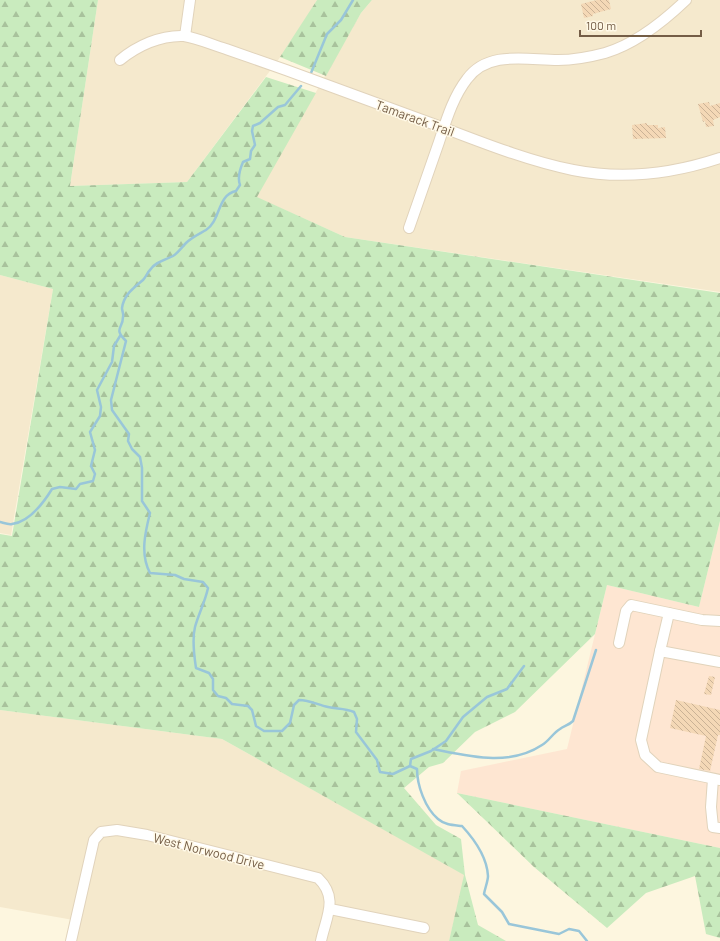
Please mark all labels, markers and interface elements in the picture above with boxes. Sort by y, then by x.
scale bar [580,12,701,38]
text: 100 m [586,18,616,32]
street label: Tamarack Trail [373,96,457,140]
street label: West Norwood Drive [152,829,266,873]

